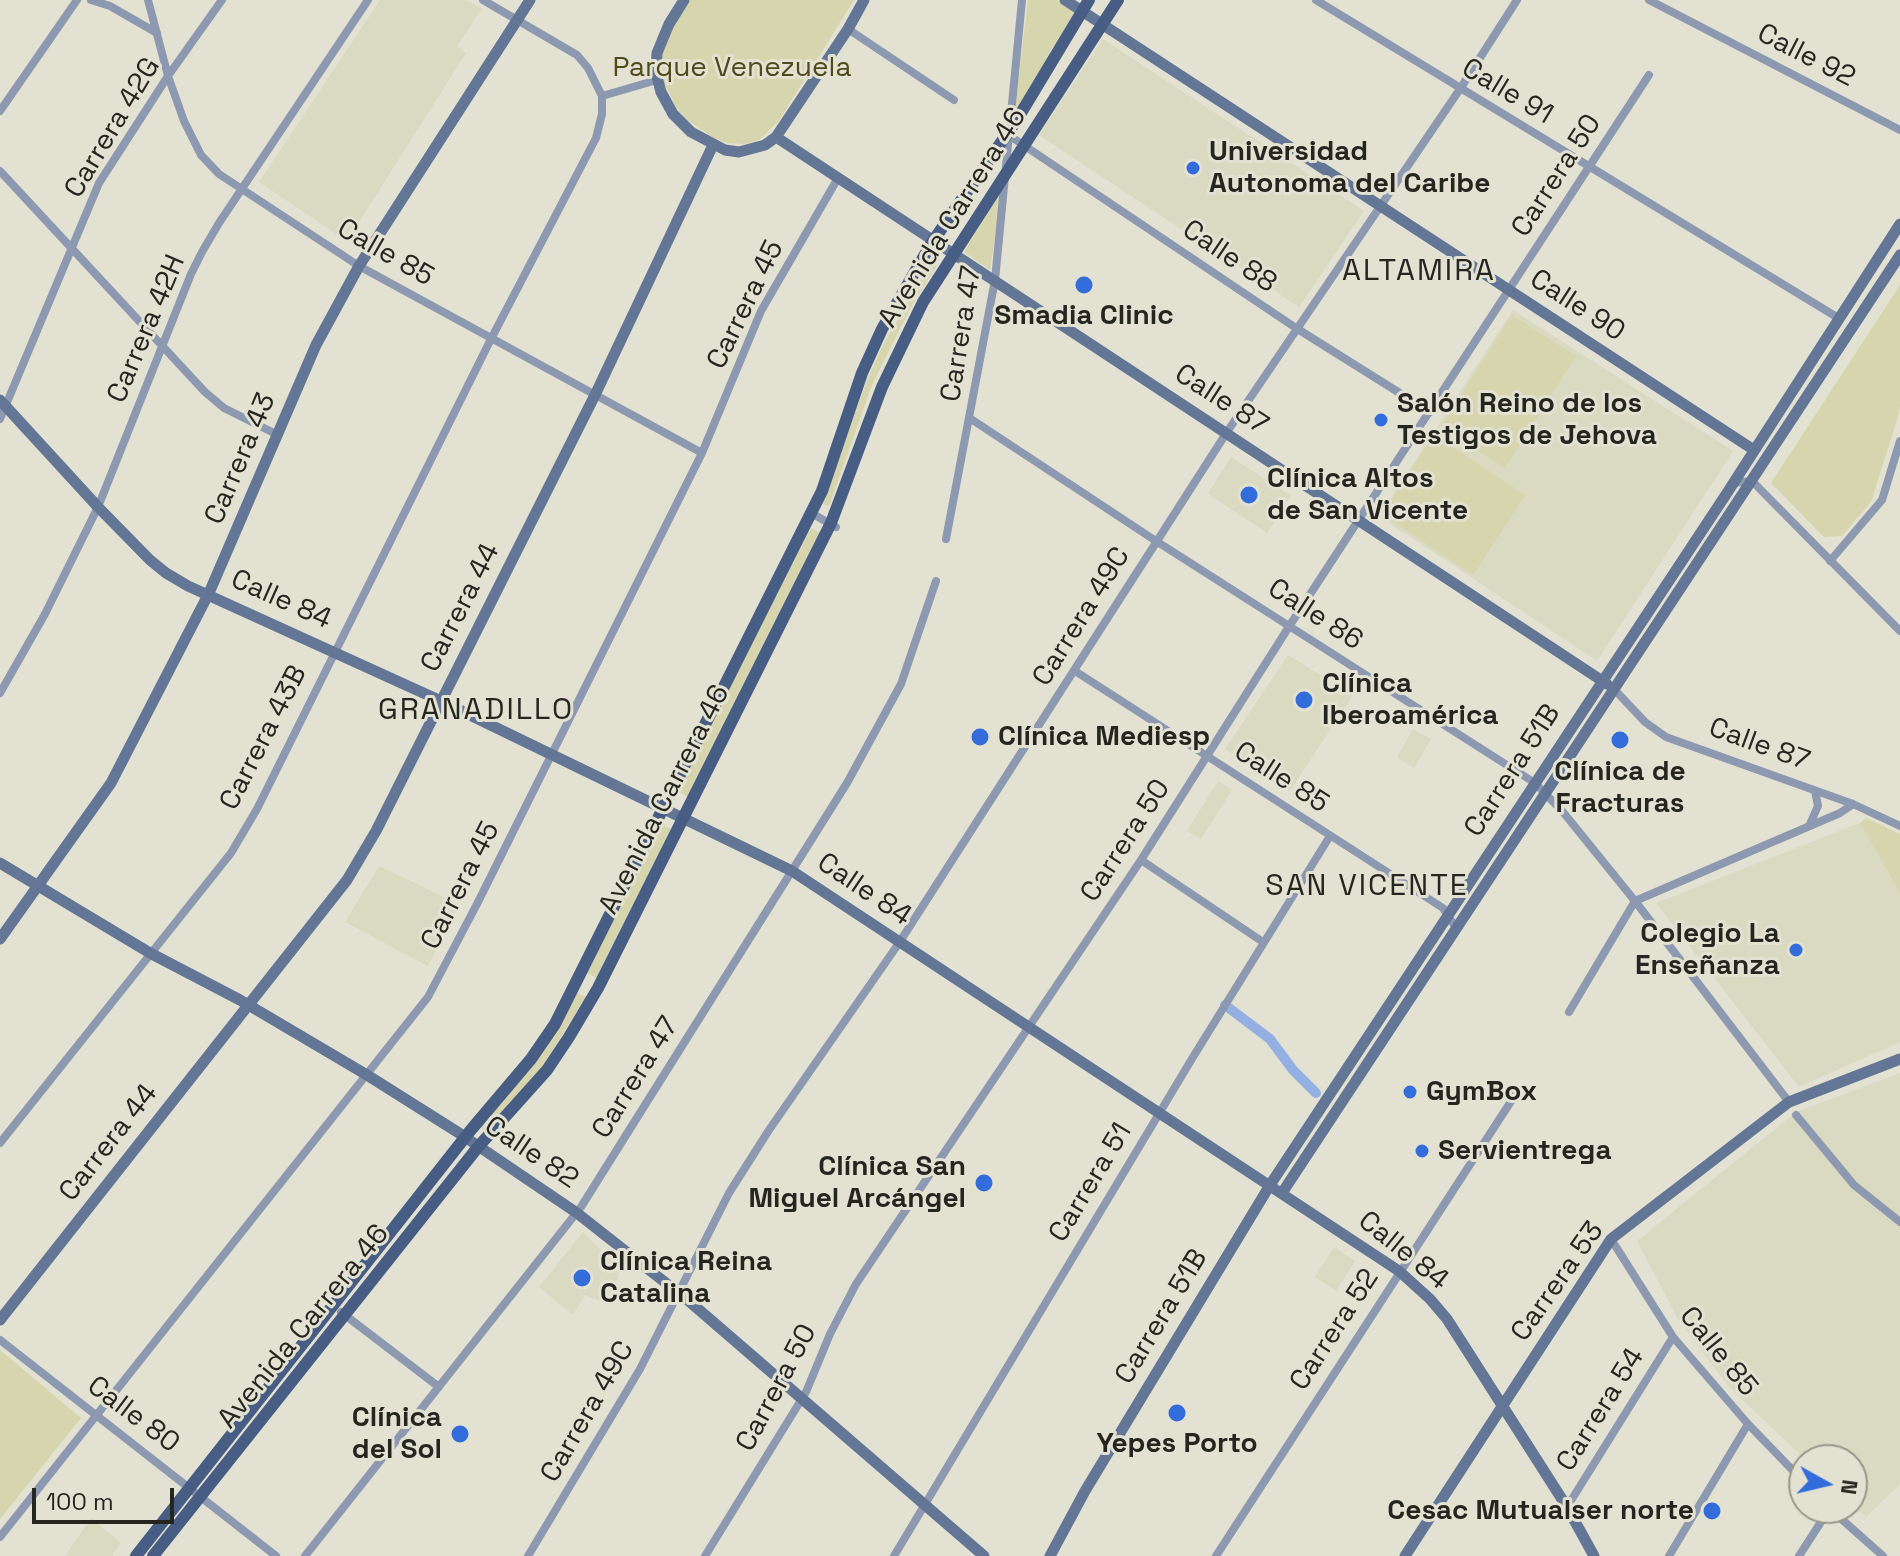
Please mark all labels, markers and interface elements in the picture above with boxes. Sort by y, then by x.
street label: Calle 92 [1751,17,1861,95]
park label: Parque Venezuela [613,51,851,85]
street label: Carrera 42G [58,52,168,204]
street label: Calle 91 [1455,52,1559,132]
street label: Avenida Carrera 46 [872,102,1034,334]
street label: Carrera 50 [1505,108,1609,244]
place label: Universidad Autonoma del Caribe [1209,135,1490,201]
marker: Universidad Autonoma del Caribe [1184,159,1202,177]
street label: Calle 85 [331,212,439,294]
street label: Calle 88 [1175,213,1283,301]
street label: Carrera 45 [700,235,792,375]
street label: Carrera 42H [101,250,193,408]
district label: ALTAMIRA [1342,254,1496,290]
street label: Calle 90 [1523,263,1631,349]
street label: Carrera 47 [935,264,989,404]
marker: Smadia Clinic [1073,274,1095,296]
place label: Smadia Clinic [994,299,1174,333]
street label: Calle 87 [1168,357,1274,443]
place label: Salón Reino de los Testigos de Jehova [1397,387,1657,453]
street label: Carrera 43 [198,388,284,530]
marker: Salón Reino de los Testigos de Jehova [1372,411,1390,429]
place label: Clínica Altos de San Vicente [1267,462,1468,528]
marker: Clínica Altos de San Vicente [1238,484,1260,506]
street label: Carrera 44 [414,538,508,678]
street label: Carrera 49C [1026,541,1138,693]
street label: Calle 84 [226,563,336,637]
street label: Calle 86 [1261,572,1369,658]
street label: Carrera 43B [213,660,315,816]
place label: Clínica Iberoamérica [1322,667,1499,733]
street label: Avenida Carrera 46 [593,680,737,920]
marker: Clínica Iberoamérica [1293,689,1315,711]
district label: GRANADILLO [378,693,574,729]
street label: Carrera 51B [1458,698,1568,844]
street label: Calle 87 [1704,711,1814,779]
place label: Clínica Mediesp [998,720,1210,754]
marker: Clínica Mediesp [969,726,991,748]
marker: Clínica de Fracturas [1609,729,1631,751]
street label: Calle 85 [1227,735,1335,821]
place label: Clínica de Fracturas [1554,755,1686,821]
street label: Carrera 50 [1074,773,1178,909]
street label: Carrera 45 [414,816,508,956]
street label: Calle 84 [810,846,918,934]
district label: SAN VICENTE [1265,869,1469,905]
place label: Colegio La Enseñanza [1635,917,1780,983]
marker: Colegio La Enseñanza [1787,941,1805,959]
street label: Carrera 47 [585,1011,687,1145]
place label: GymBox [1426,1075,1537,1109]
street label: Carrera 44 [53,1078,165,1208]
marker: GymBox [1401,1083,1419,1101]
street label: Calle 82 [478,1109,584,1197]
street label: Carrera 51 [1042,1117,1140,1249]
place label: Servientrega [1438,1134,1612,1168]
marker: Servientrega [1413,1142,1431,1160]
place label: Clínica San Miguel Arcángel [748,1150,966,1216]
marker: Clínica San Miguel Arcángel [973,1172,995,1194]
street label: Calle 84 [1351,1204,1455,1298]
street label: Carrera 53 [1505,1216,1611,1348]
street label: Avenida Carrera 46 [211,1218,397,1436]
street label: Carrera 51B [1109,1244,1215,1390]
place label: Clínica Reina Catalina [600,1245,772,1311]
street label: Carrera 52 [1283,1263,1387,1397]
marker: Clínica Reina Catalina [571,1267,593,1289]
street label: Calle 85 [1672,1300,1764,1404]
street label: Carrera 50 [729,1319,825,1457]
street label: Carrera 49C [534,1336,642,1488]
street label: Carrera 54 [1550,1342,1652,1478]
street label: Calle 80 [80,1369,186,1461]
place label: Clínica del Sol [352,1401,442,1467]
marker: Yepes Porto [1166,1402,1188,1424]
marker: Clínica del Sol [449,1423,471,1445]
place label: Yepes Porto [1096,1427,1258,1461]
north arrow [1788,1444,1868,1524]
scale bar [36,1472,178,1522]
text: N [1835,1478,1865,1496]
text: 100 m [46,1486,114,1517]
place label: Cesac Mutualser norte [1387,1494,1694,1528]
marker: Cesac Mutualser norte [1701,1500,1723,1522]

